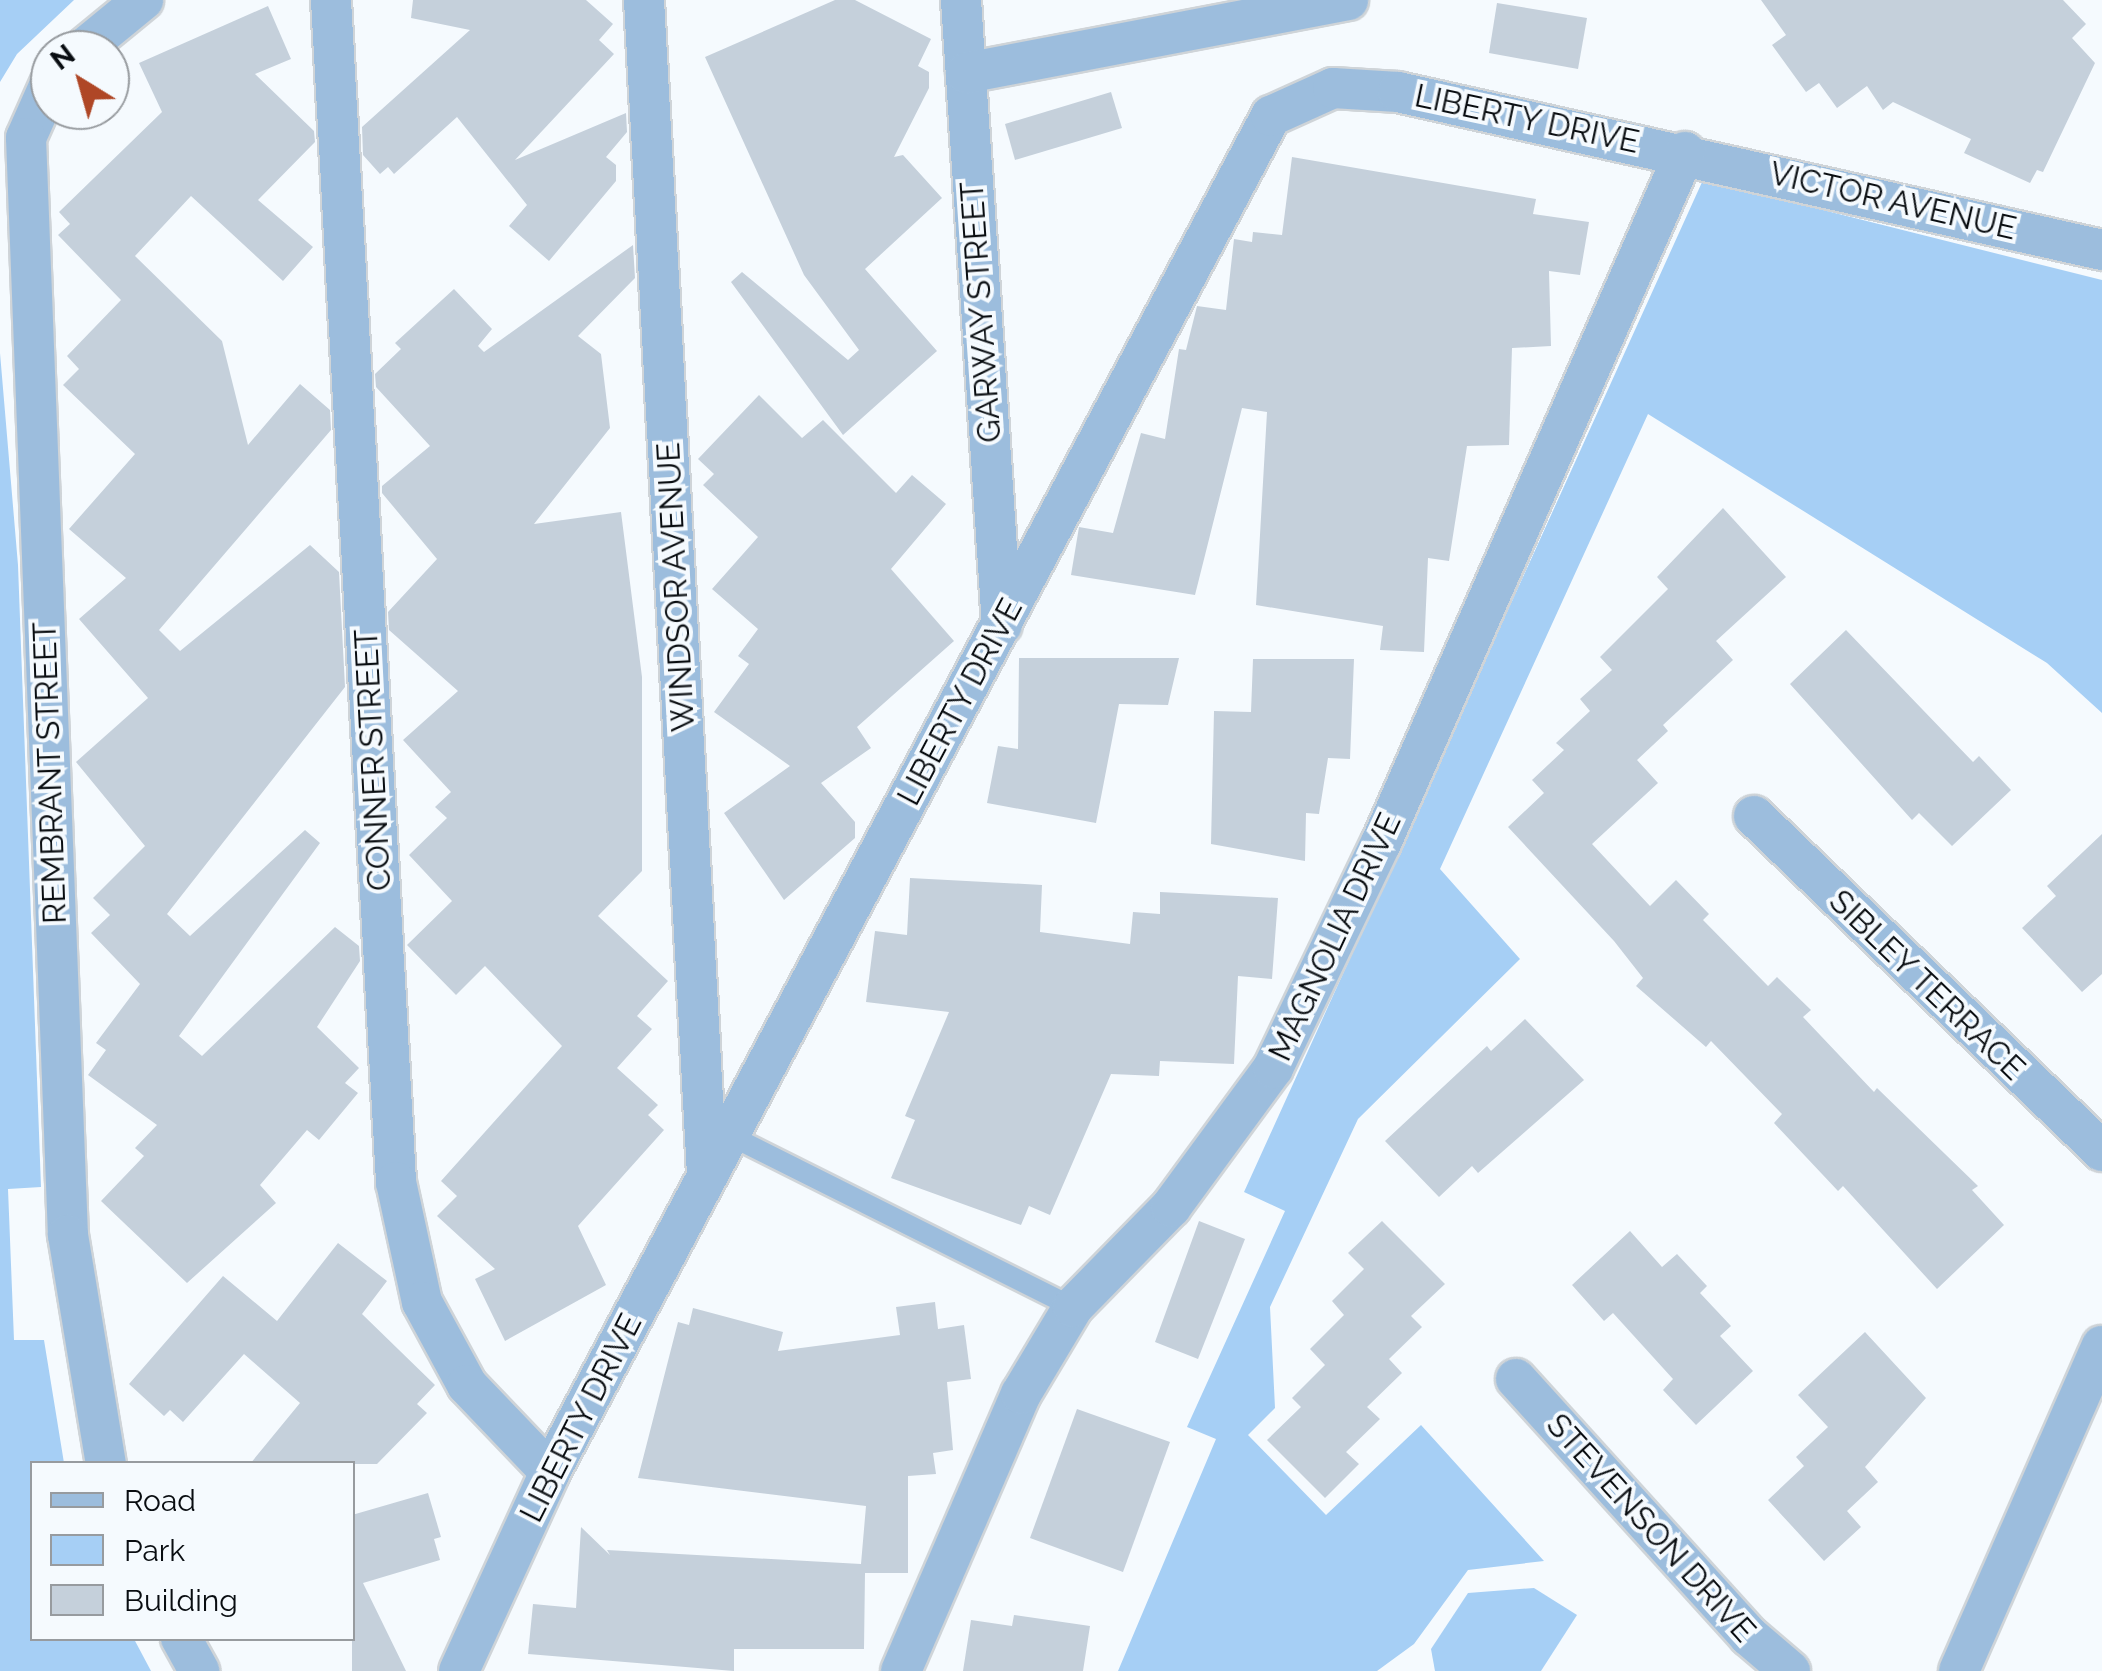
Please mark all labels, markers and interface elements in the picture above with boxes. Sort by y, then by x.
north arrow [30,30,130,130]
text: N [44,38,81,77]
street label: LIBERTY DRIVE [1411,76,1643,162]
street label: VICTOR AVENUE [1766,154,2020,248]
street label: GARWAY STREET [953,180,1009,444]
street label: WINDSOR AVENUE [649,441,703,733]
street label: LIBERTY DRIVE [889,592,1031,812]
street label: REMBRANT STREET [26,621,74,925]
street label: CONNER STREET [347,628,399,892]
street label: MAGNOLIA DRIVE [1261,807,1409,1067]
street label: SIBLEY TERRACE [1821,881,2033,1089]
street label: LIBERTY DRIVE [512,1307,650,1529]
street label: STEVENSON DRIVE [1539,1406,1763,1650]
legend [30,1461,355,1641]
text: Road [124,1483,196,1518]
text: Park [124,1533,185,1568]
text: Building [124,1583,238,1618]

